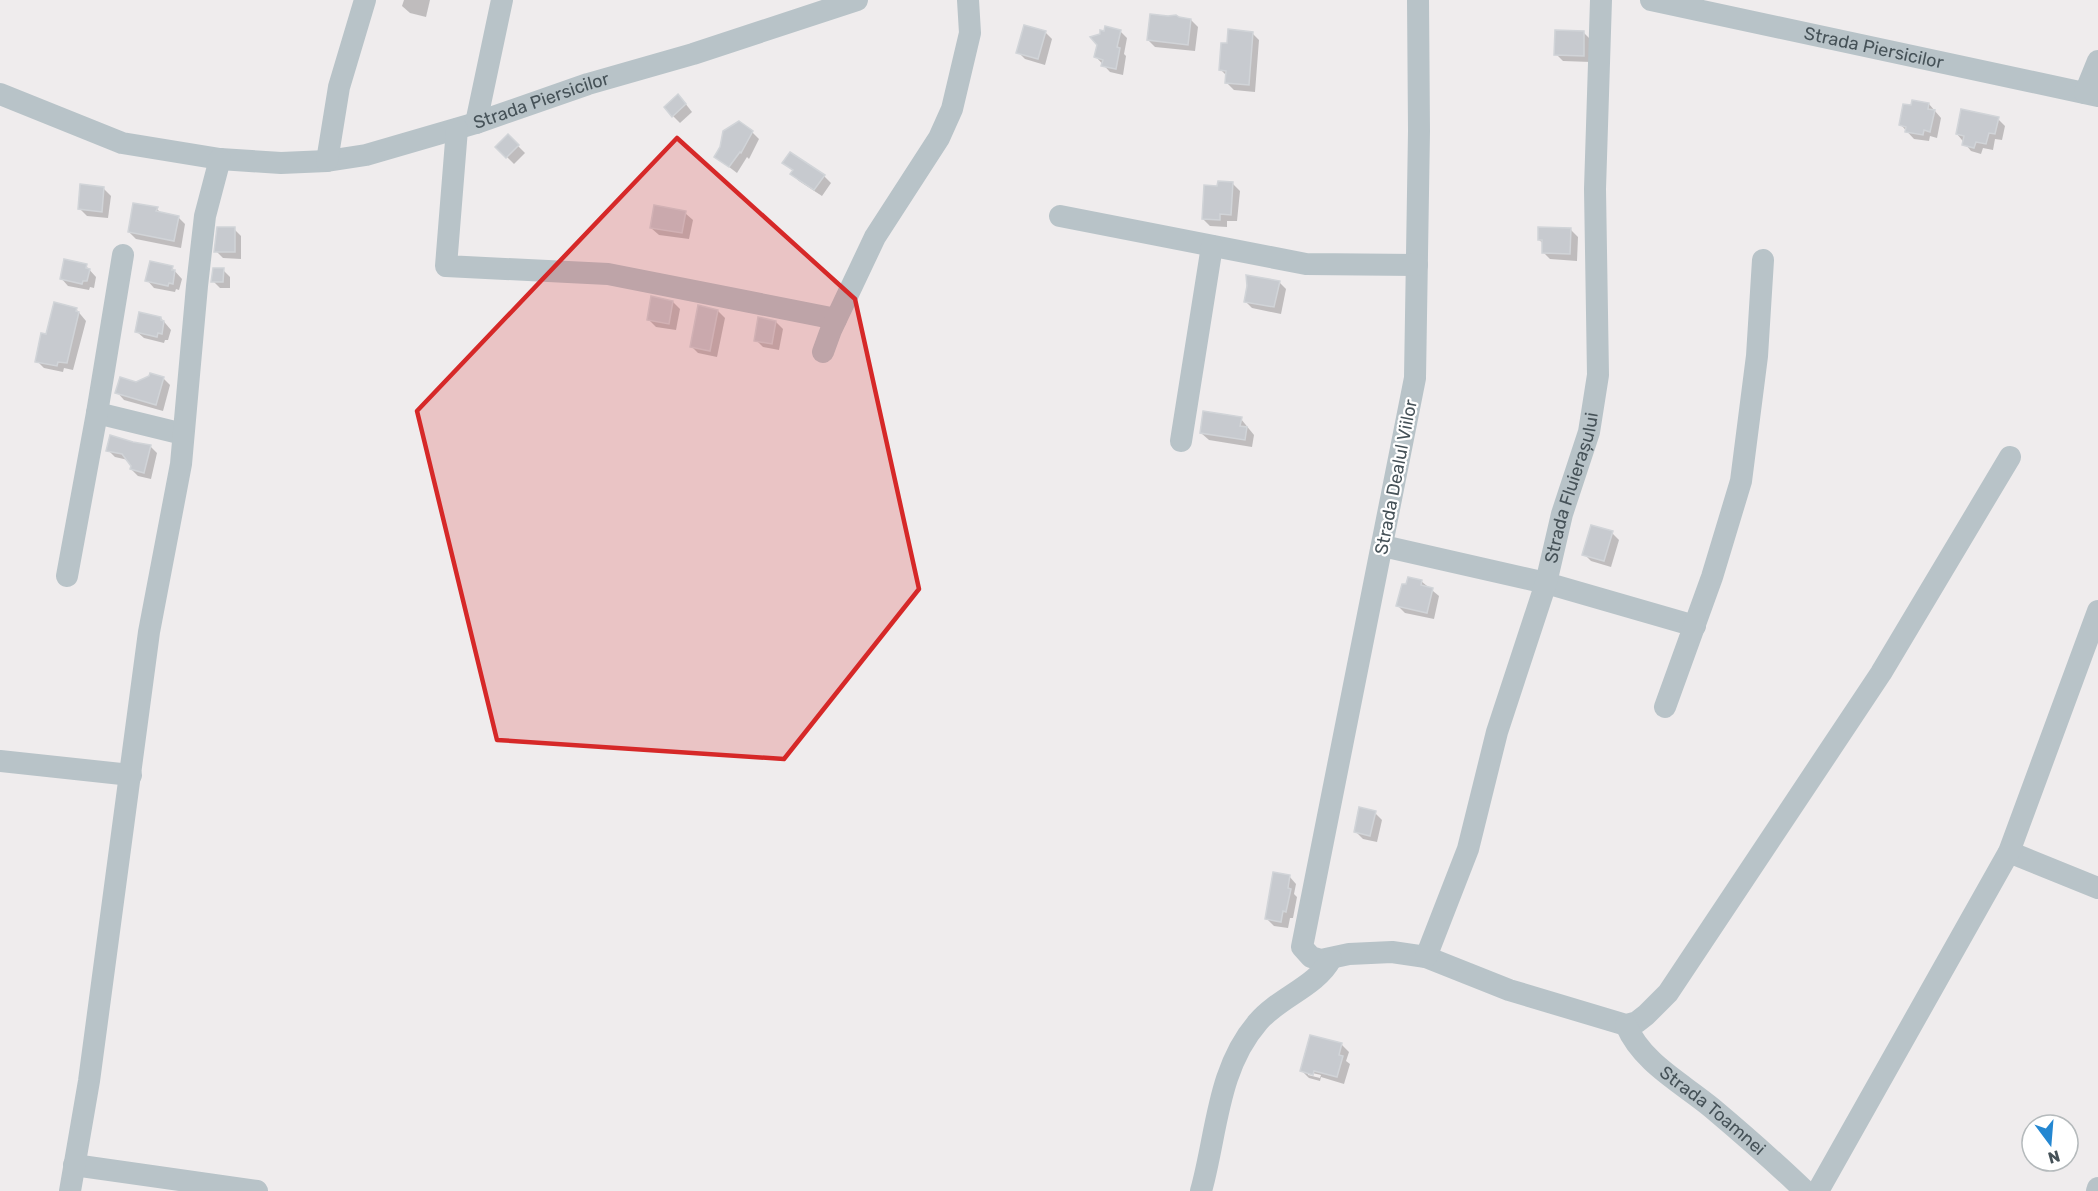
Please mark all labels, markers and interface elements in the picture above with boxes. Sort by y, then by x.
street label: Strada Piersicilor [1802,22,1946,74]
street label: Strada Piersicilor [470,67,612,134]
street label: Strada Dealul Viilor [1370,397,1422,557]
street label: Strada Fluierașului [1540,411,1603,565]
street label: Strada Toamnei [1655,1061,1770,1160]
north arrow [2020,1113,2080,1173]
text: N [2046,1146,2062,1168]

